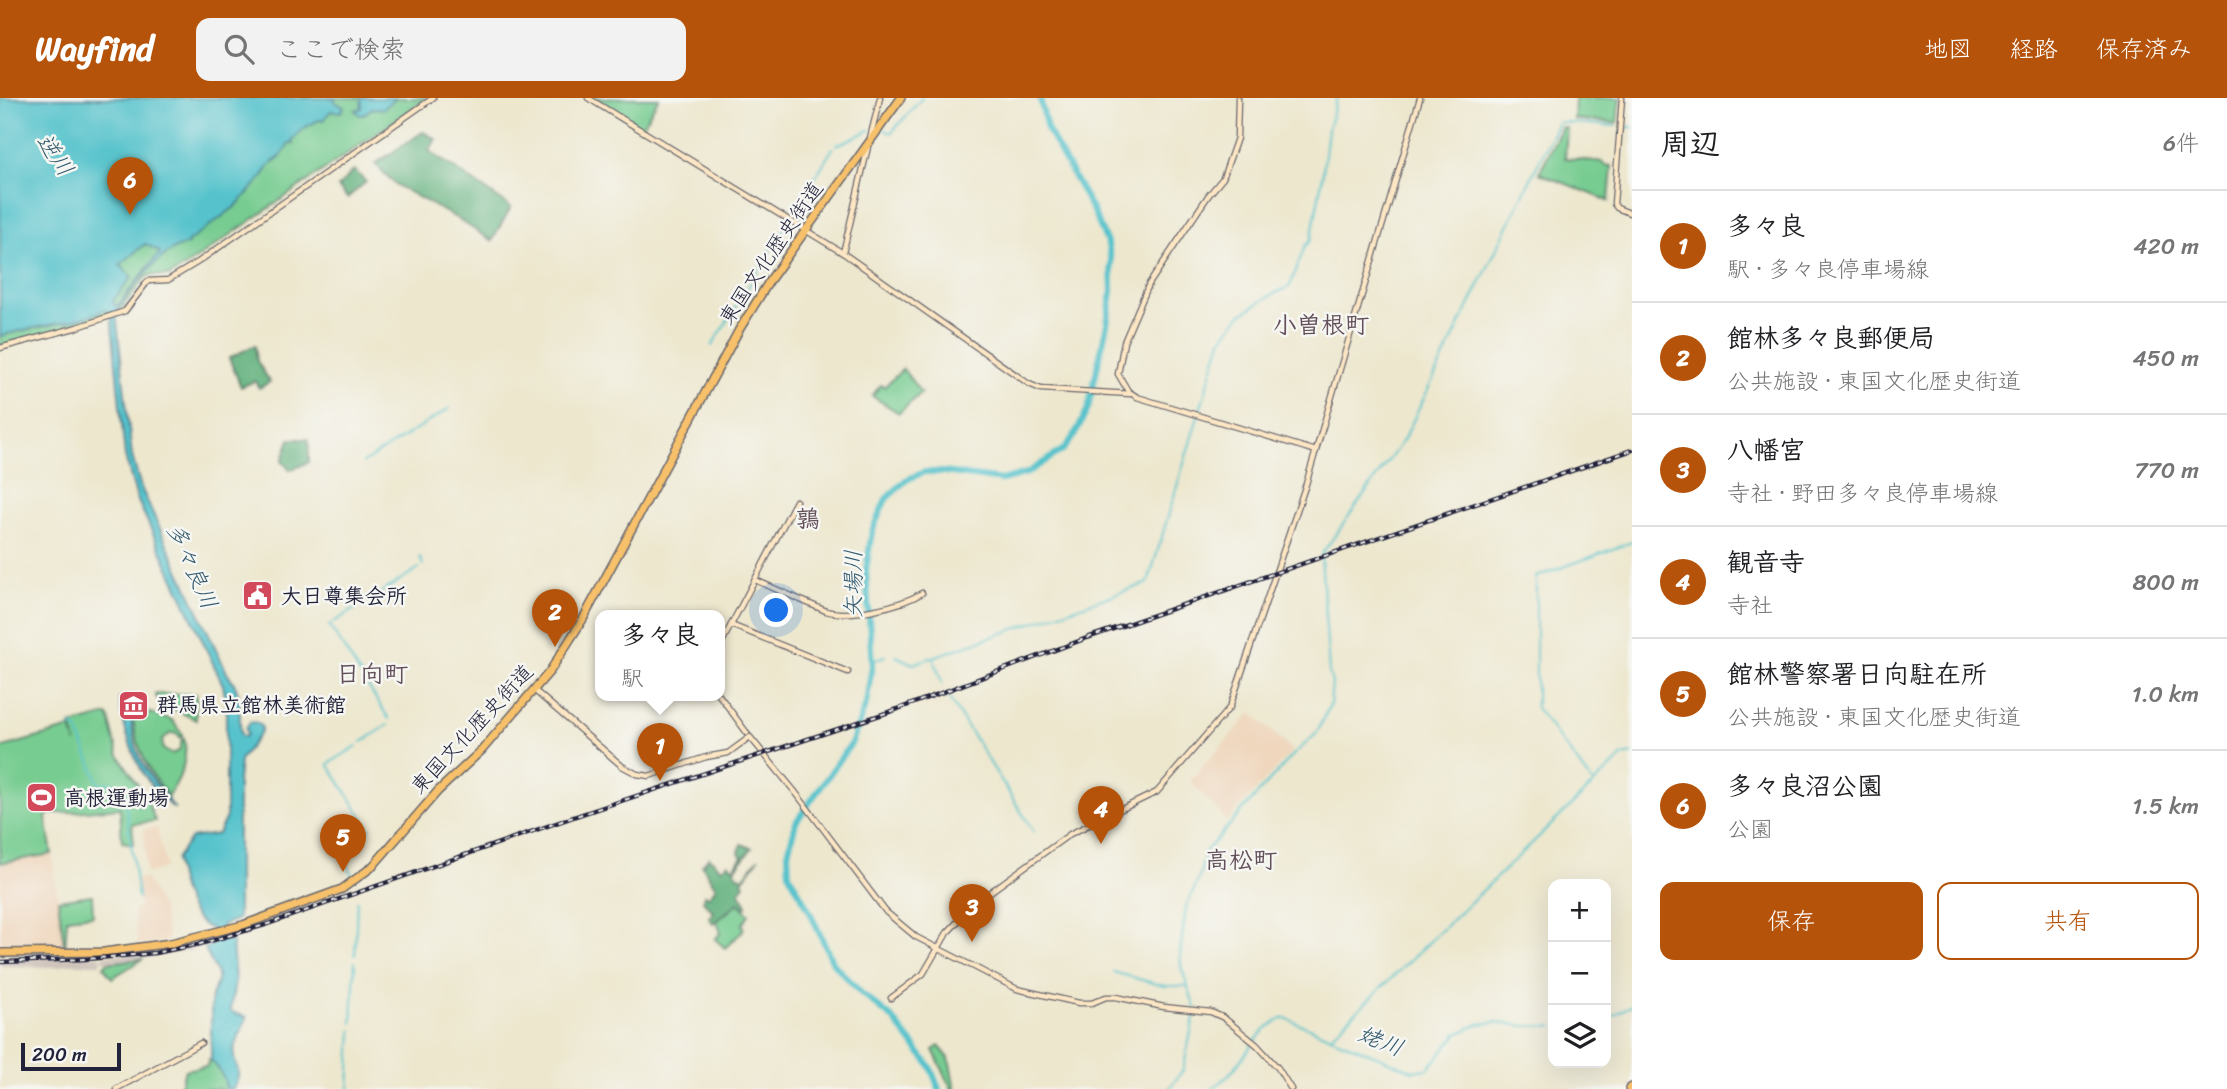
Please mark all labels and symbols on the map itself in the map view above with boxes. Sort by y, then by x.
water label: 逆川 [25,124,85,186]
pin: 6 [107,157,153,215]
street label: 東国文化歴史街道 [708,173,834,333]
district label: 小曽根町 [1273,304,1369,346]
district label: 鶉 [796,498,820,540]
water label: 多々良川 [155,516,229,616]
water label: 矢場川 [833,550,874,619]
place label: 大日尊集会所 [281,577,407,615]
public building icon: 大日尊集会所 [241,579,275,613]
pin: 2 [532,589,578,647]
your location [759,593,793,627]
district label: 日向町 [336,653,408,695]
street label: 東国文化歴史街道 [401,655,543,803]
place label: 群馬県立館林美術館 [157,686,346,724]
museum icon: 群馬県立館林美術館 [117,688,151,722]
pin: 1 [637,723,683,781]
place label: 高根運動場 [64,779,169,817]
sports icon: 高根運動場 [24,781,58,815]
pin: 4 [1078,786,1124,844]
pin: 5 [320,814,366,872]
district label: 高松町 [1205,839,1277,881]
pin: 3 [949,884,995,942]
water label: 姥川 [1352,1013,1410,1069]
scale bar [21,1040,121,1072]

